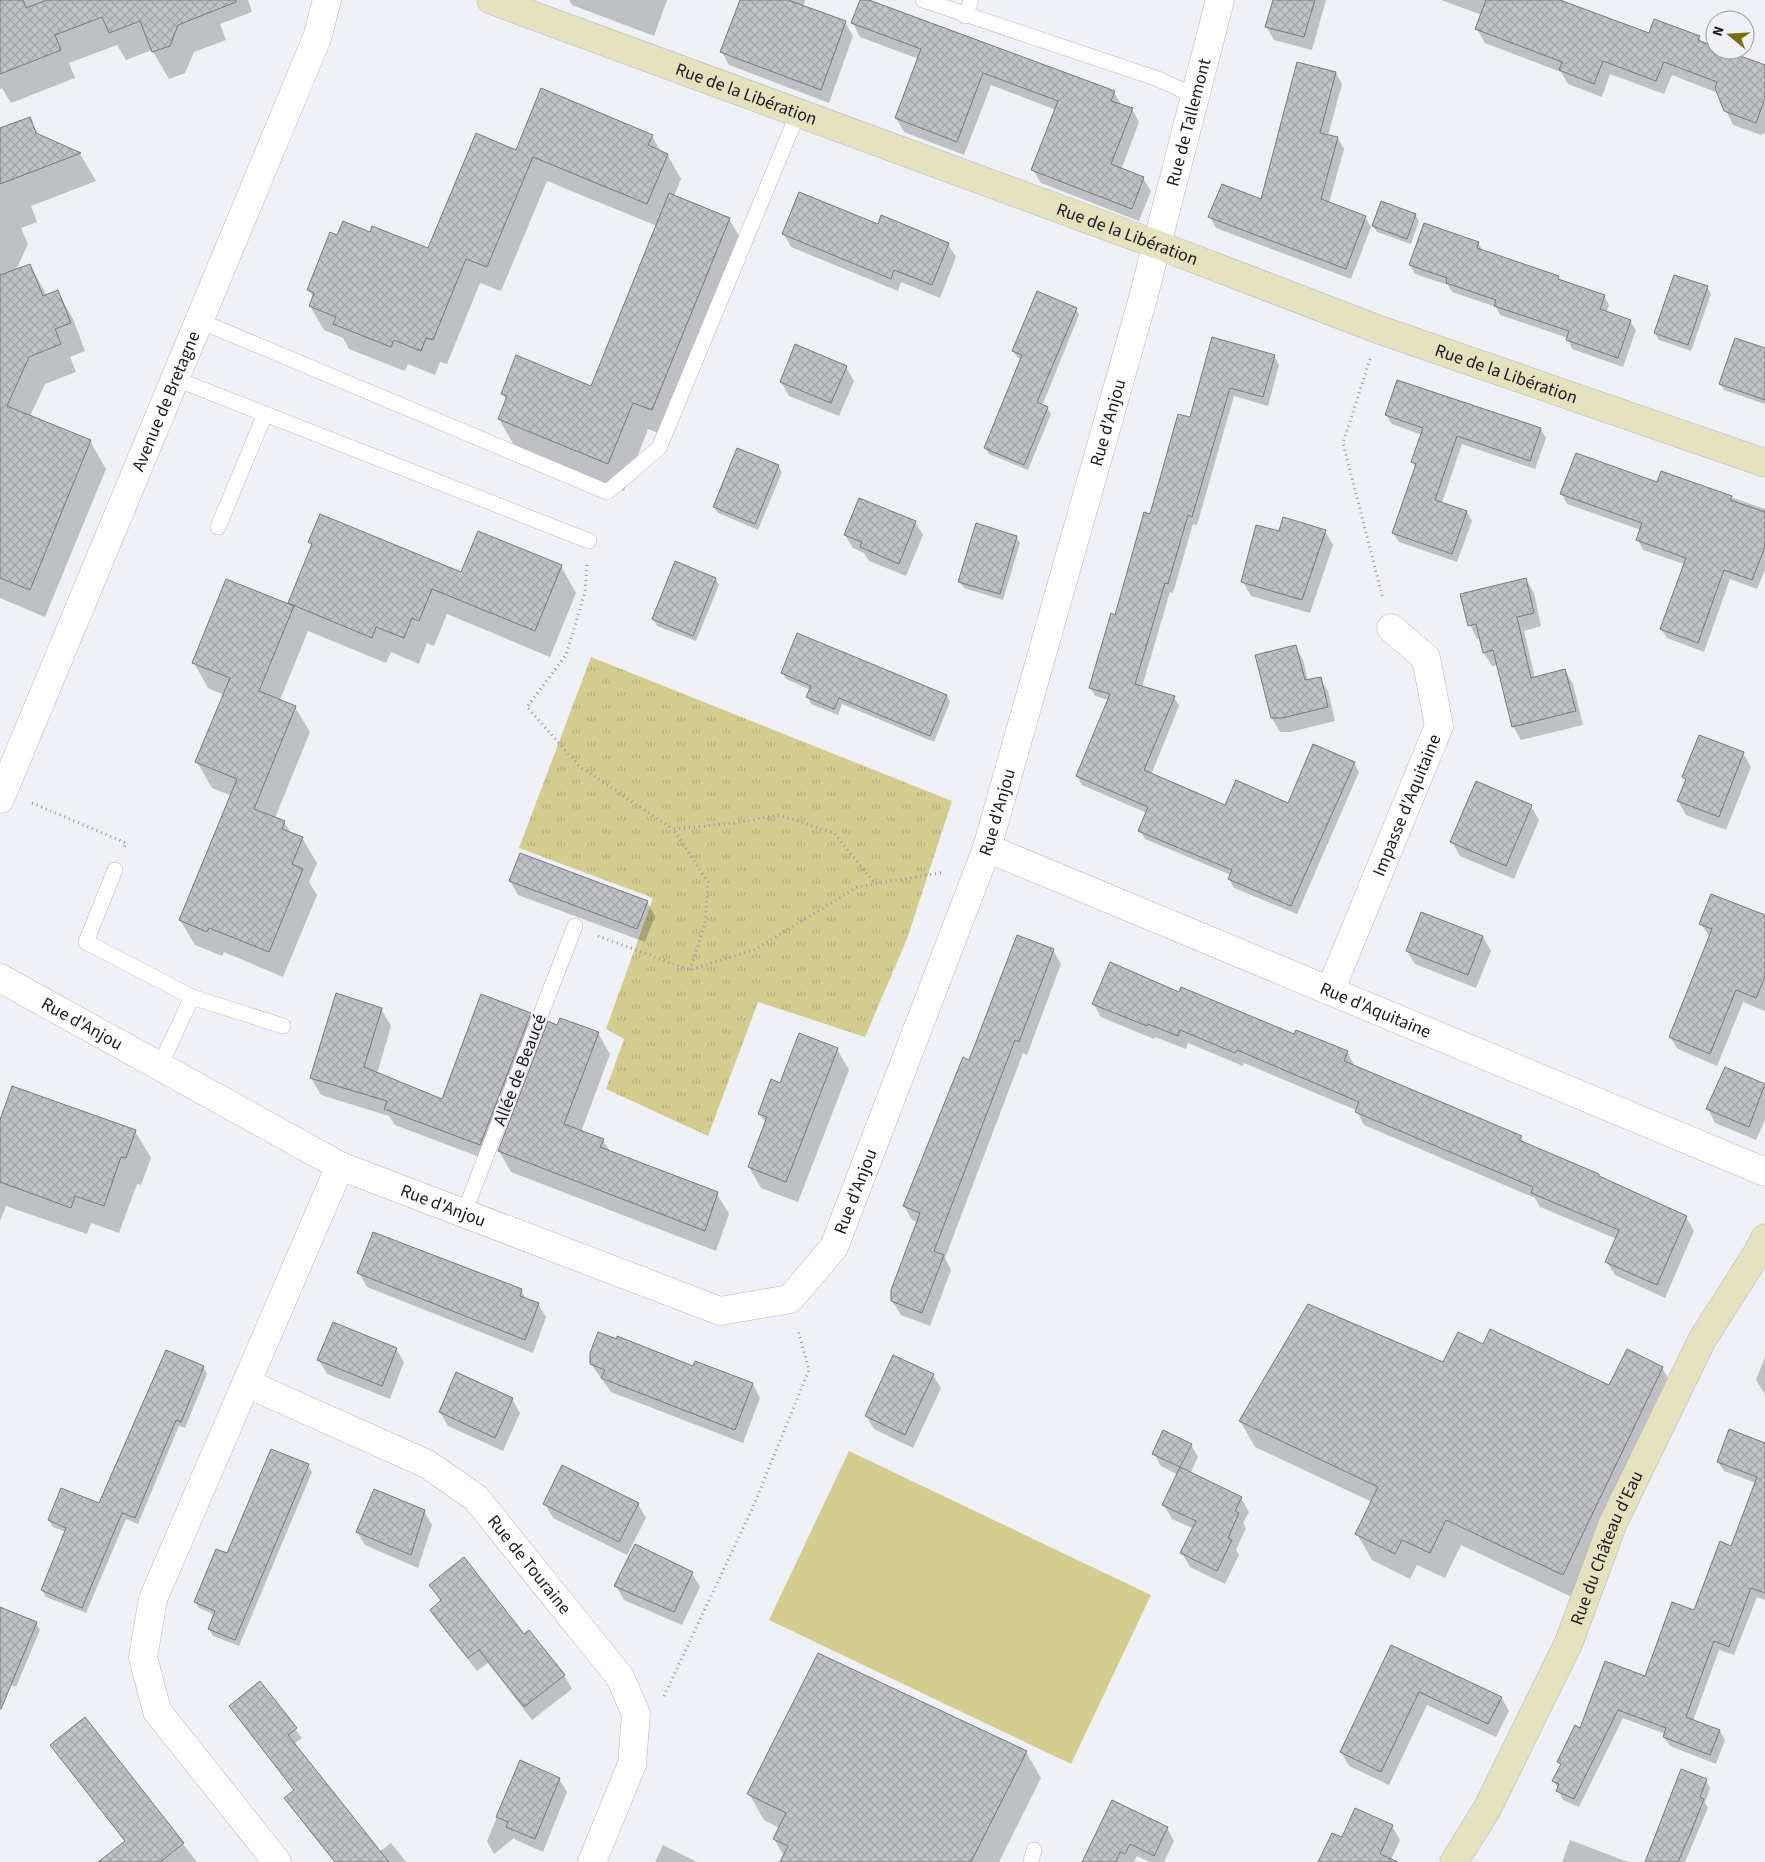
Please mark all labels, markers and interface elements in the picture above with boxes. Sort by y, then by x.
north arrow [1705,10,1755,60]
text: N [1708,24,1730,39]
street label: Rue de Tallemont [1160,55,1217,189]
street label: Rue de la Libération [672,56,821,131]
street label: Rue de la Libération [1053,196,1202,272]
street label: Avenue de Bretagne [125,327,206,475]
street label: Rue de la Libération [1432,337,1581,410]
street label: Rue d'Anjou [1083,376,1132,469]
street label: Impasse d'Aquitaine [1366,730,1447,880]
street label: Rue d'Anjou [973,766,1021,860]
street label: Rue d'Aquitaine [1316,976,1435,1044]
street label: Rue d'Anjou [37,991,128,1056]
street label: Allée de Beaucé [487,1010,553,1129]
street label: Rue d'Anjou [828,1145,883,1238]
street label: Rue d'Anjou [397,1178,490,1233]
street label: Rue du Château d'Eau [1564,1466,1649,1628]
street label: Rue de Touraine [482,1509,577,1620]

